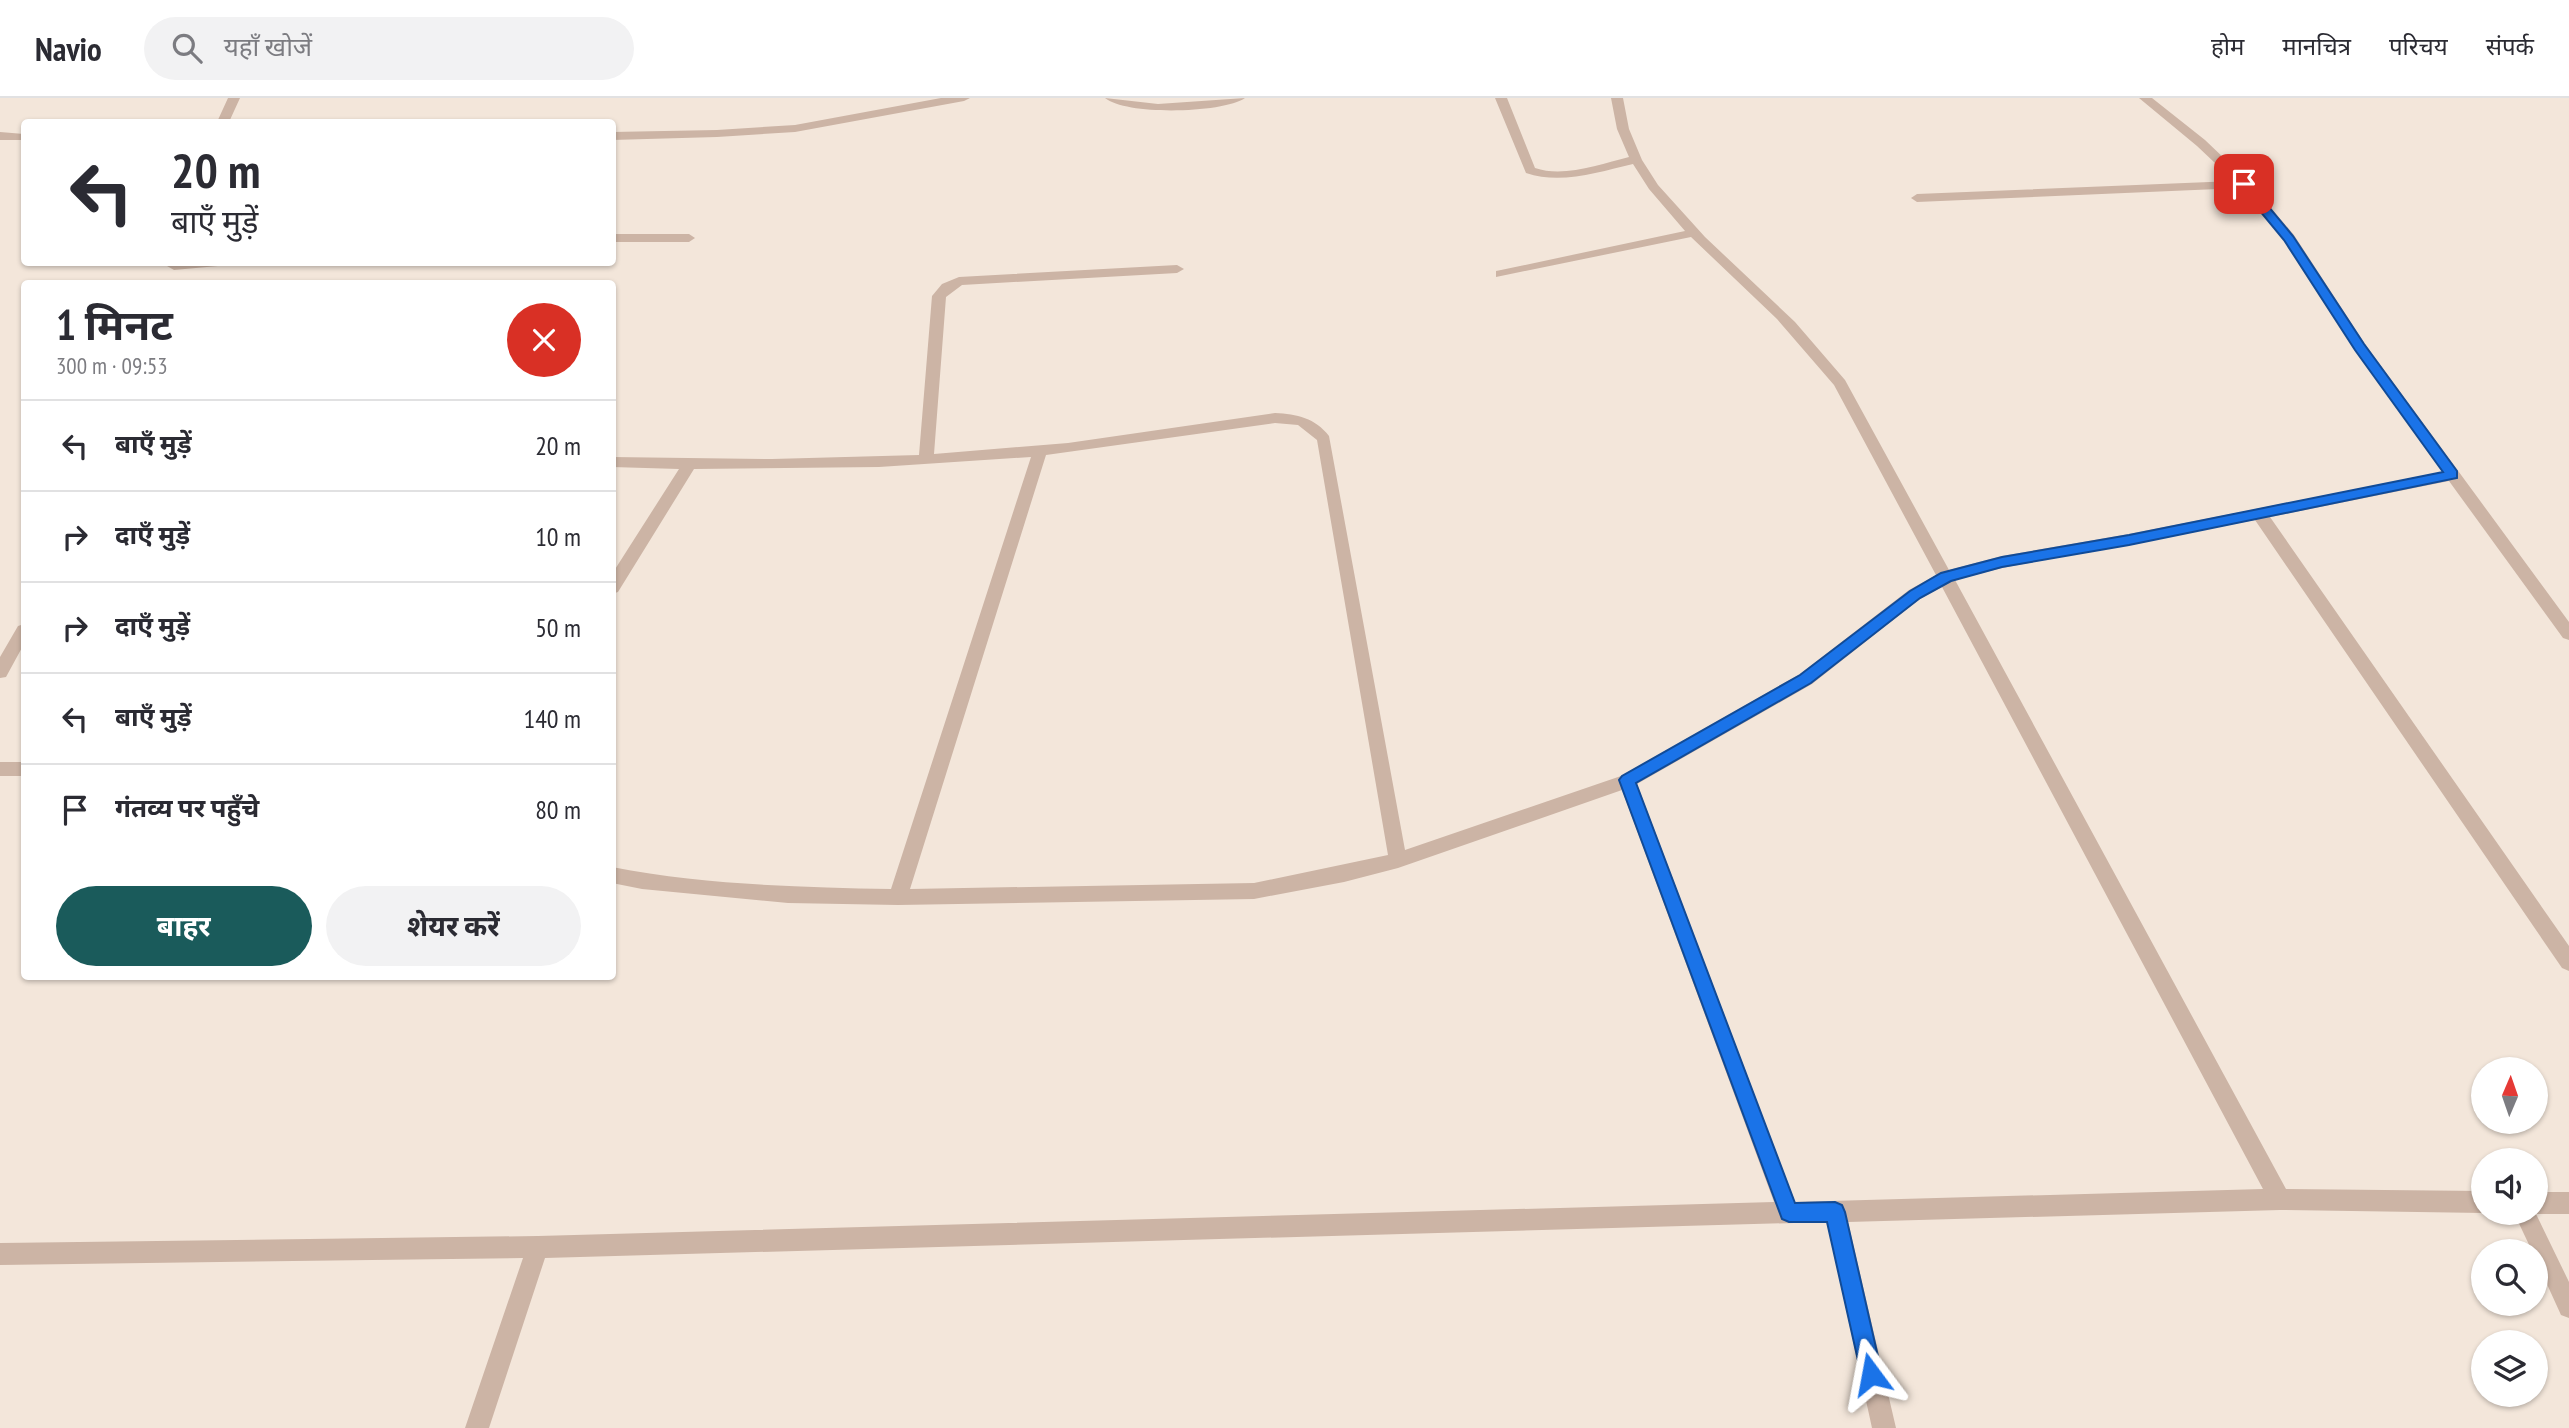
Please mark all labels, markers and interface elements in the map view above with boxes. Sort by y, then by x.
search box [144,17,634,80]
text: Navio [35,27,102,70]
icon: search [168,29,206,67]
text: यहाँ खोजें [224,30,312,63]
text: होम [2211,31,2244,62]
text: मानचित्र [2282,31,2351,62]
text: परिचय [2389,31,2448,62]
text: संपर्क [2486,31,2534,62]
text: 20 m [171,138,260,202]
icon: left [56,147,147,238]
pin [2214,154,2274,214]
icon: arrive [2225,165,2263,203]
text: बाएँ मुड़ें [171,200,258,242]
text: 1 मिनट [56,297,173,352]
button: close [507,303,581,377]
text: 300 m · 09:53 [56,351,168,380]
icon: left [56,427,94,465]
text: बाएँ मुड़ें [115,427,192,460]
text: 20 m [535,429,581,462]
icon: right [56,518,94,556]
text: दाएँ मुड़ें [115,518,190,551]
text: 10 m [535,520,581,553]
icon: right [56,609,94,647]
text: दाएँ मुड़ें [115,609,190,642]
text: 50 m [535,611,581,644]
icon: left [56,700,94,738]
text: बाएँ मुड़ें [115,700,192,733]
text: 140 m [523,702,581,735]
icon: arrive [56,791,94,829]
text: गंतव्य पर पहुँचे [115,791,259,824]
text: 80 m [535,793,581,826]
button: बाहर [56,886,312,966]
button: शेयर करें [326,886,581,966]
north arrow [2471,1057,2548,1134]
map controls [2471,1057,2548,1407]
button: sound [2471,1148,2548,1225]
button: search [2471,1239,2548,1316]
button: layers [2471,1330,2548,1407]
position arrow [1834,1337,1908,1411]

